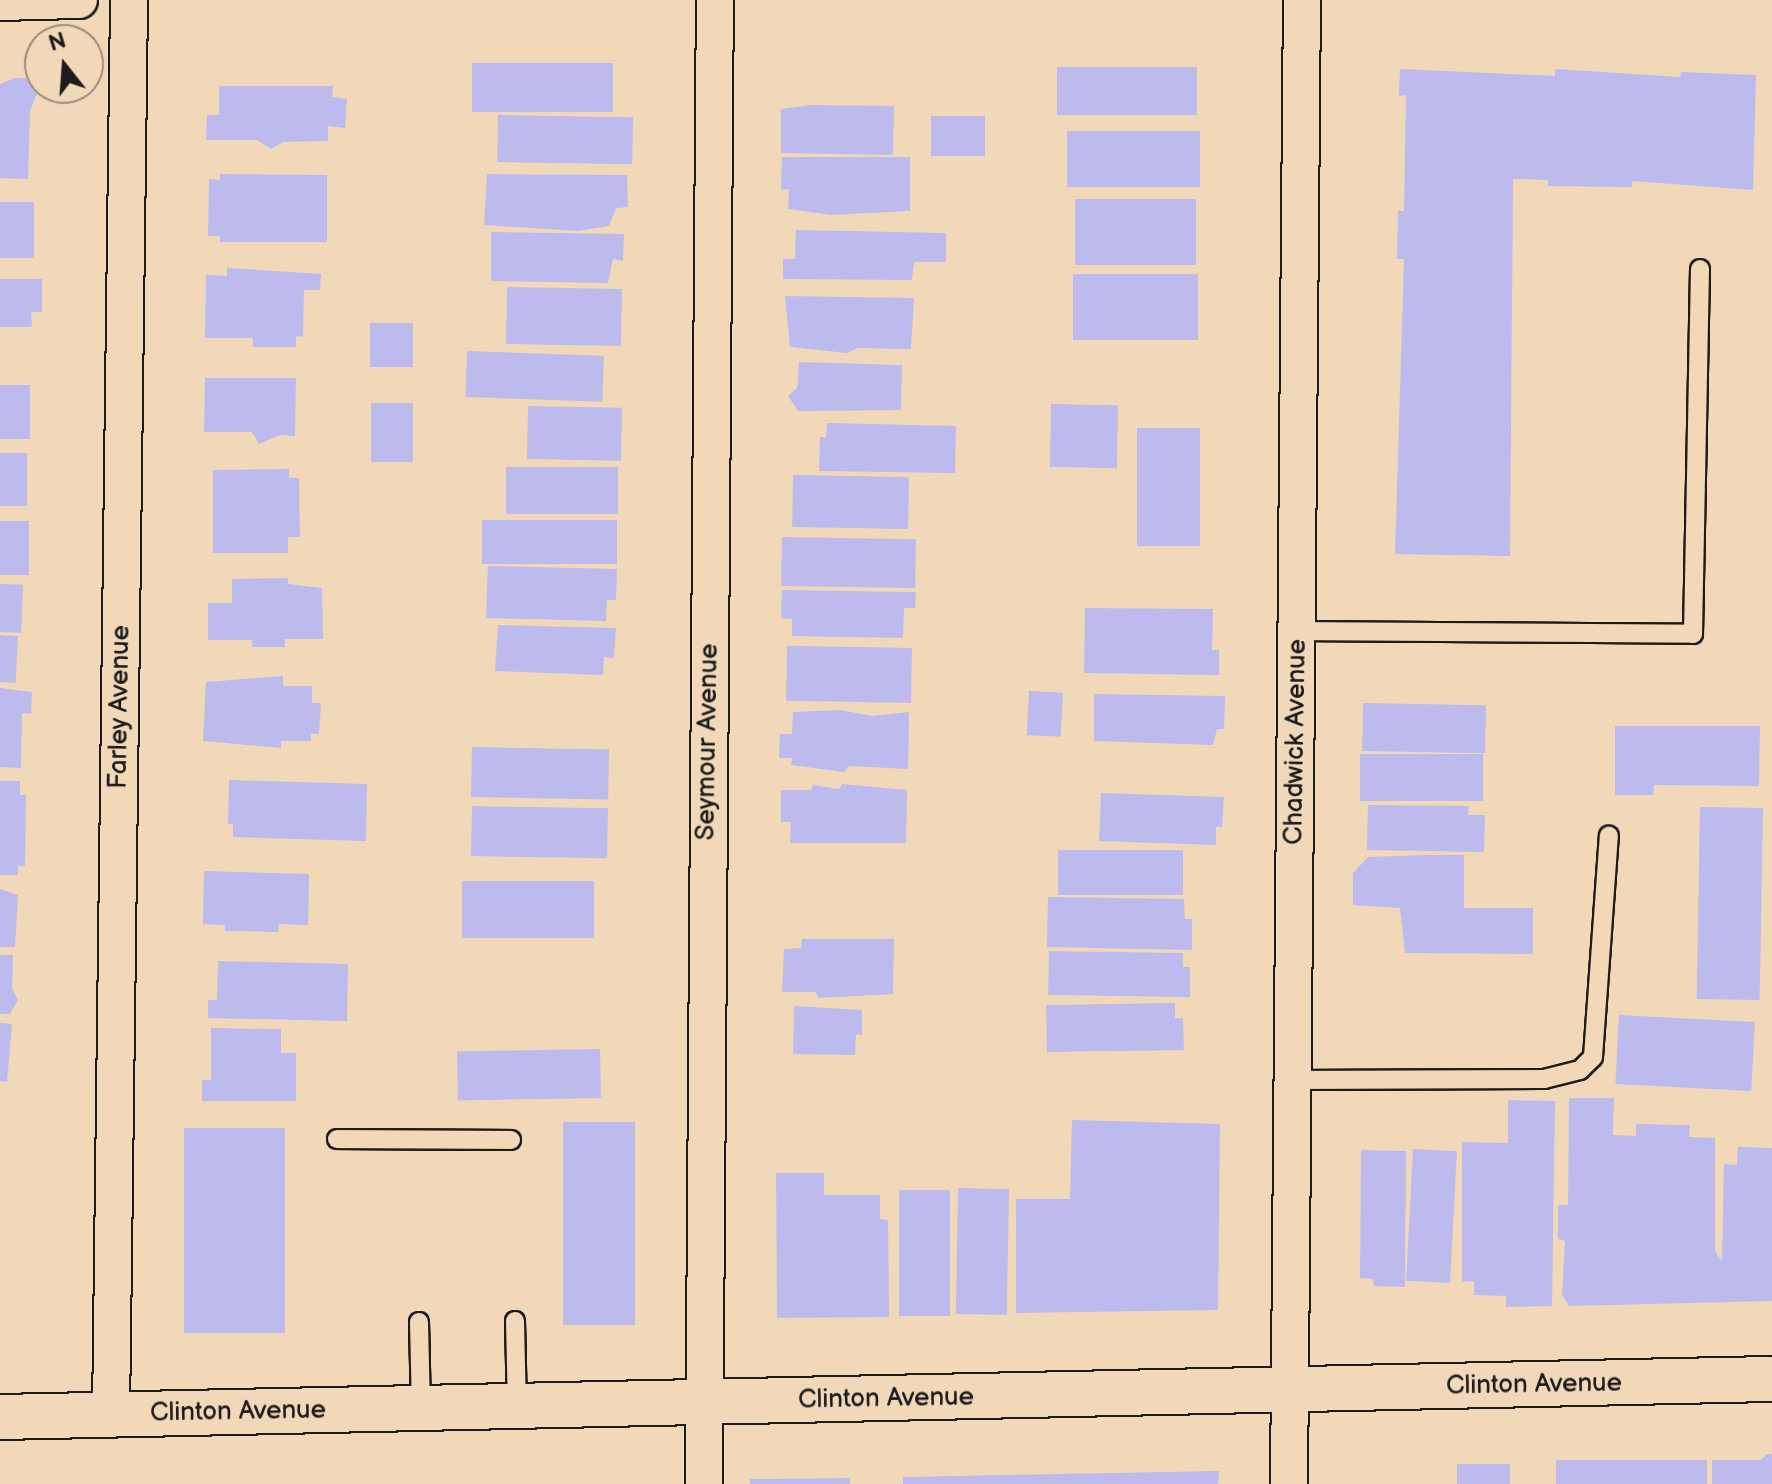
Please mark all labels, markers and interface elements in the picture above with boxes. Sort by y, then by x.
north arrow [24,24,104,104]
text: N [46,27,69,58]
street label: Farley Avenue [103,624,137,790]
street label: Chadwick Avenue [1279,639,1313,845]
street label: Seymour Avenue [691,643,725,841]
street label: Clinton Avenue [1446,1368,1622,1402]
street label: Clinton Avenue [798,1382,974,1416]
street label: Clinton Avenue [150,1395,326,1429]

